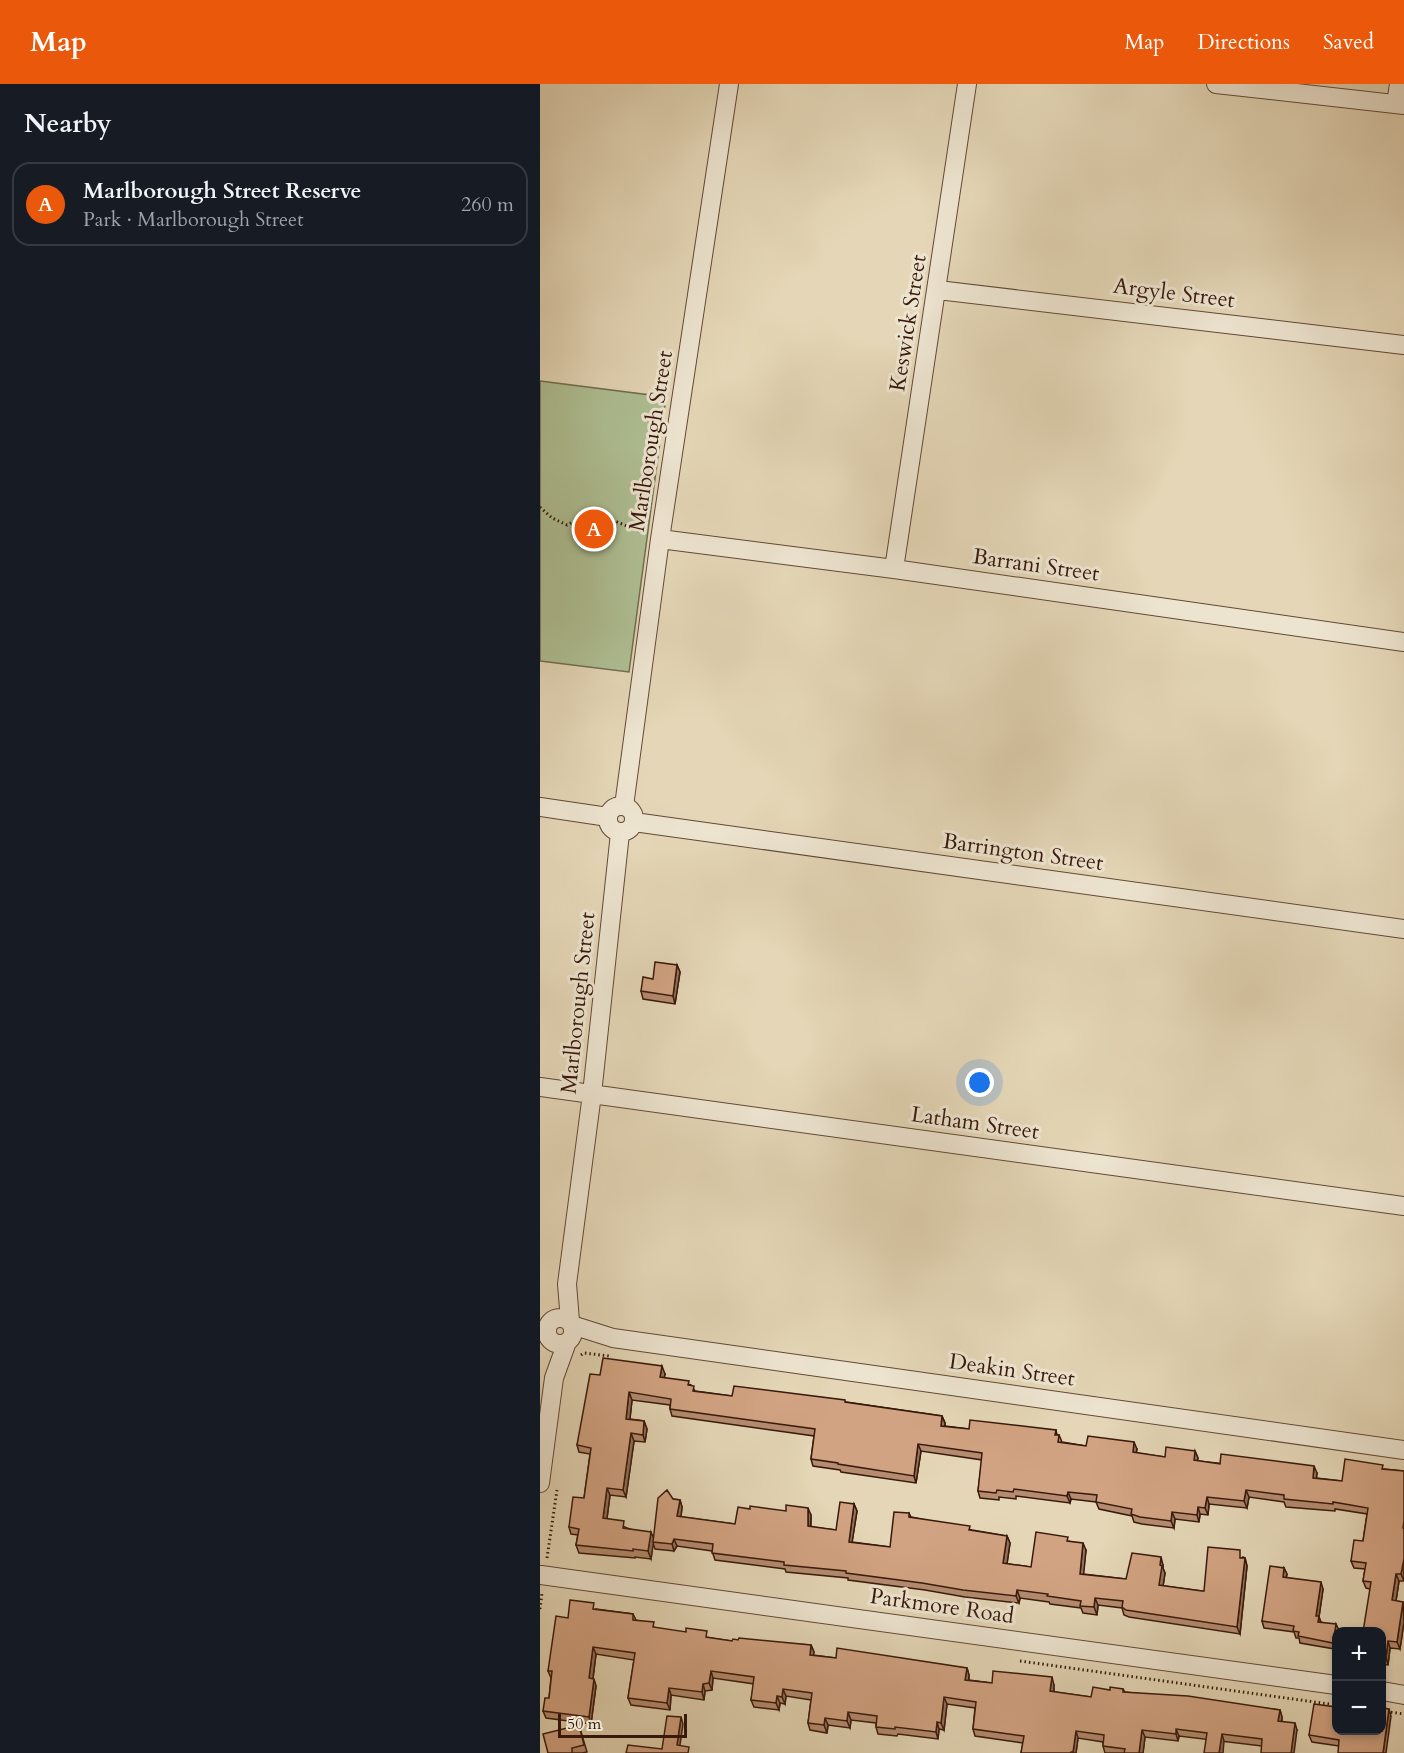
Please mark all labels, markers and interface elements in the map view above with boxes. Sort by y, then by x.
text: Map [30,23,87,61]
text: Map [1124,28,1164,57]
text: Directions [1197,28,1290,57]
text: Saved [1323,28,1374,57]
text: Nearby [24,106,112,141]
text: Marlborough Street Reserve [83,176,361,206]
text: A [38,191,53,218]
text: 260 m [461,191,514,218]
text: Park · Marlborough Street [83,206,303,233]
street label: Keswick Street [882,252,934,394]
street label: Argyle Street [1112,271,1236,315]
street label: Marlborough Street [622,348,680,534]
pin: A [574,506,614,552]
street label: Barrani Street [971,541,1101,589]
street label: Barrington Street [941,826,1105,878]
street label: Marlborough Street [554,910,602,1095]
your location [965,1068,994,1097]
street label: Latham Street [909,1099,1041,1147]
street label: Deakin Street [947,1346,1077,1394]
street label: Parkmore Road [868,1581,1016,1631]
map controls [1332,1627,1386,1735]
button: + [1332,1627,1386,1681]
button: − [1332,1681,1386,1735]
scale bar [558,1711,687,1738]
text: 50 m [567,1713,601,1735]

